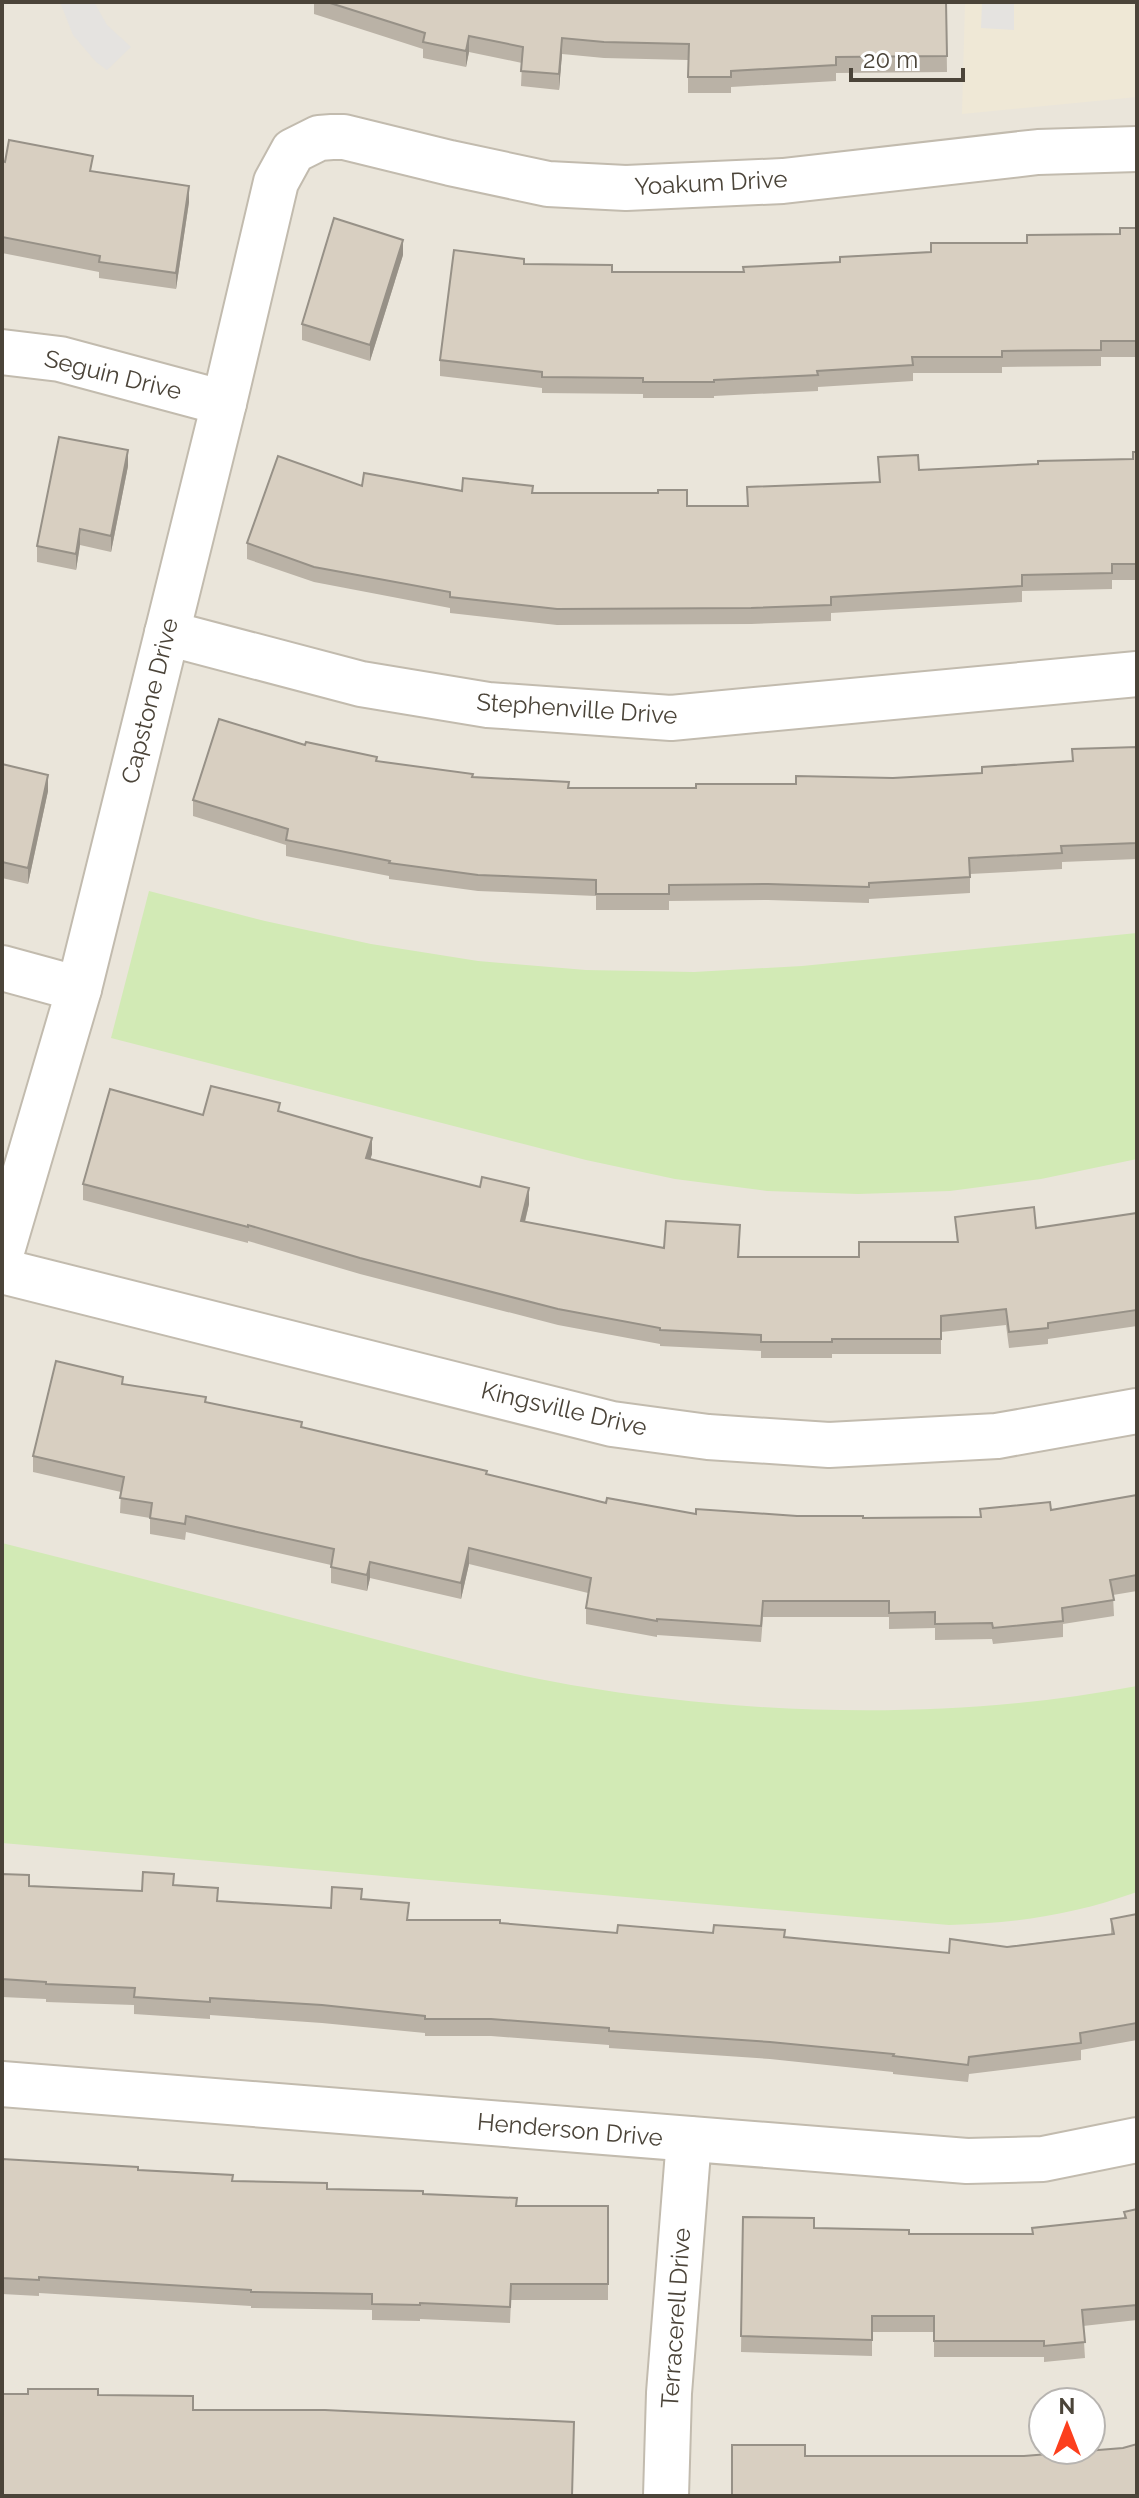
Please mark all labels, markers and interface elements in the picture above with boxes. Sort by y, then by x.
scale bar [851,32,963,82]
text: 20 m [863,45,918,74]
street label: Yoakum Drive [634,164,788,201]
street label: Seguin Drive [42,343,185,406]
street label: Capstone Drive [115,615,184,787]
street label: Stephenville Drive [476,687,679,730]
street label: Kingsville Drive [478,1375,650,1442]
street label: Henderson Drive [476,2107,664,2152]
street label: Terracerell Drive [655,2227,696,2409]
north arrow [1027,2386,1107,2466]
text: N [1059,2393,1075,2419]

